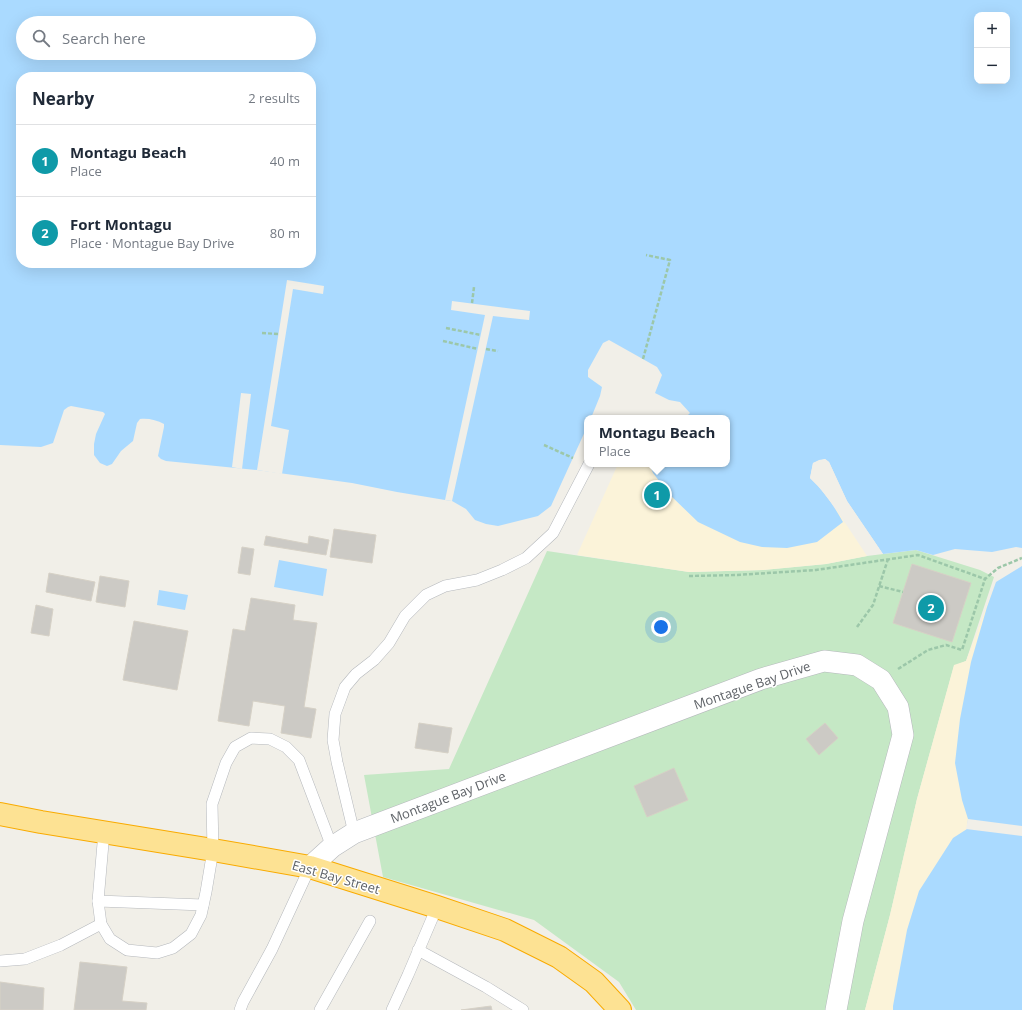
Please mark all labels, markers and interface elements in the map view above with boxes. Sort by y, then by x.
map controls [974,12,1010,84]
button: + [974,12,1010,48]
search box [16,16,316,60]
icon: search [30,27,52,49]
text: Search here [62,28,146,48]
button: − [974,48,1010,84]
text: Nearby [32,87,94,110]
text: 2 results [248,89,300,107]
text: Montagu Beach [70,142,187,162]
text: 1 [41,152,49,170]
text: 40 m [270,152,300,170]
text: Place [70,162,102,180]
text: Fort Montagu [70,214,172,234]
text: 2 [41,224,49,242]
text: 80 m [270,224,300,242]
text: Place · Montague Bay Drive [70,234,234,252]
popup [584,415,730,467]
text: Montagu Beach [599,422,715,442]
text: Place [599,442,631,460]
pin: 1 [644,480,670,510]
pin: 2 [918,593,944,623]
your location [651,617,671,637]
street label: Montague Bay Drive [691,657,813,713]
street label: Montague Bay Drive [388,767,508,827]
street label: East Bay Street [290,856,382,898]

